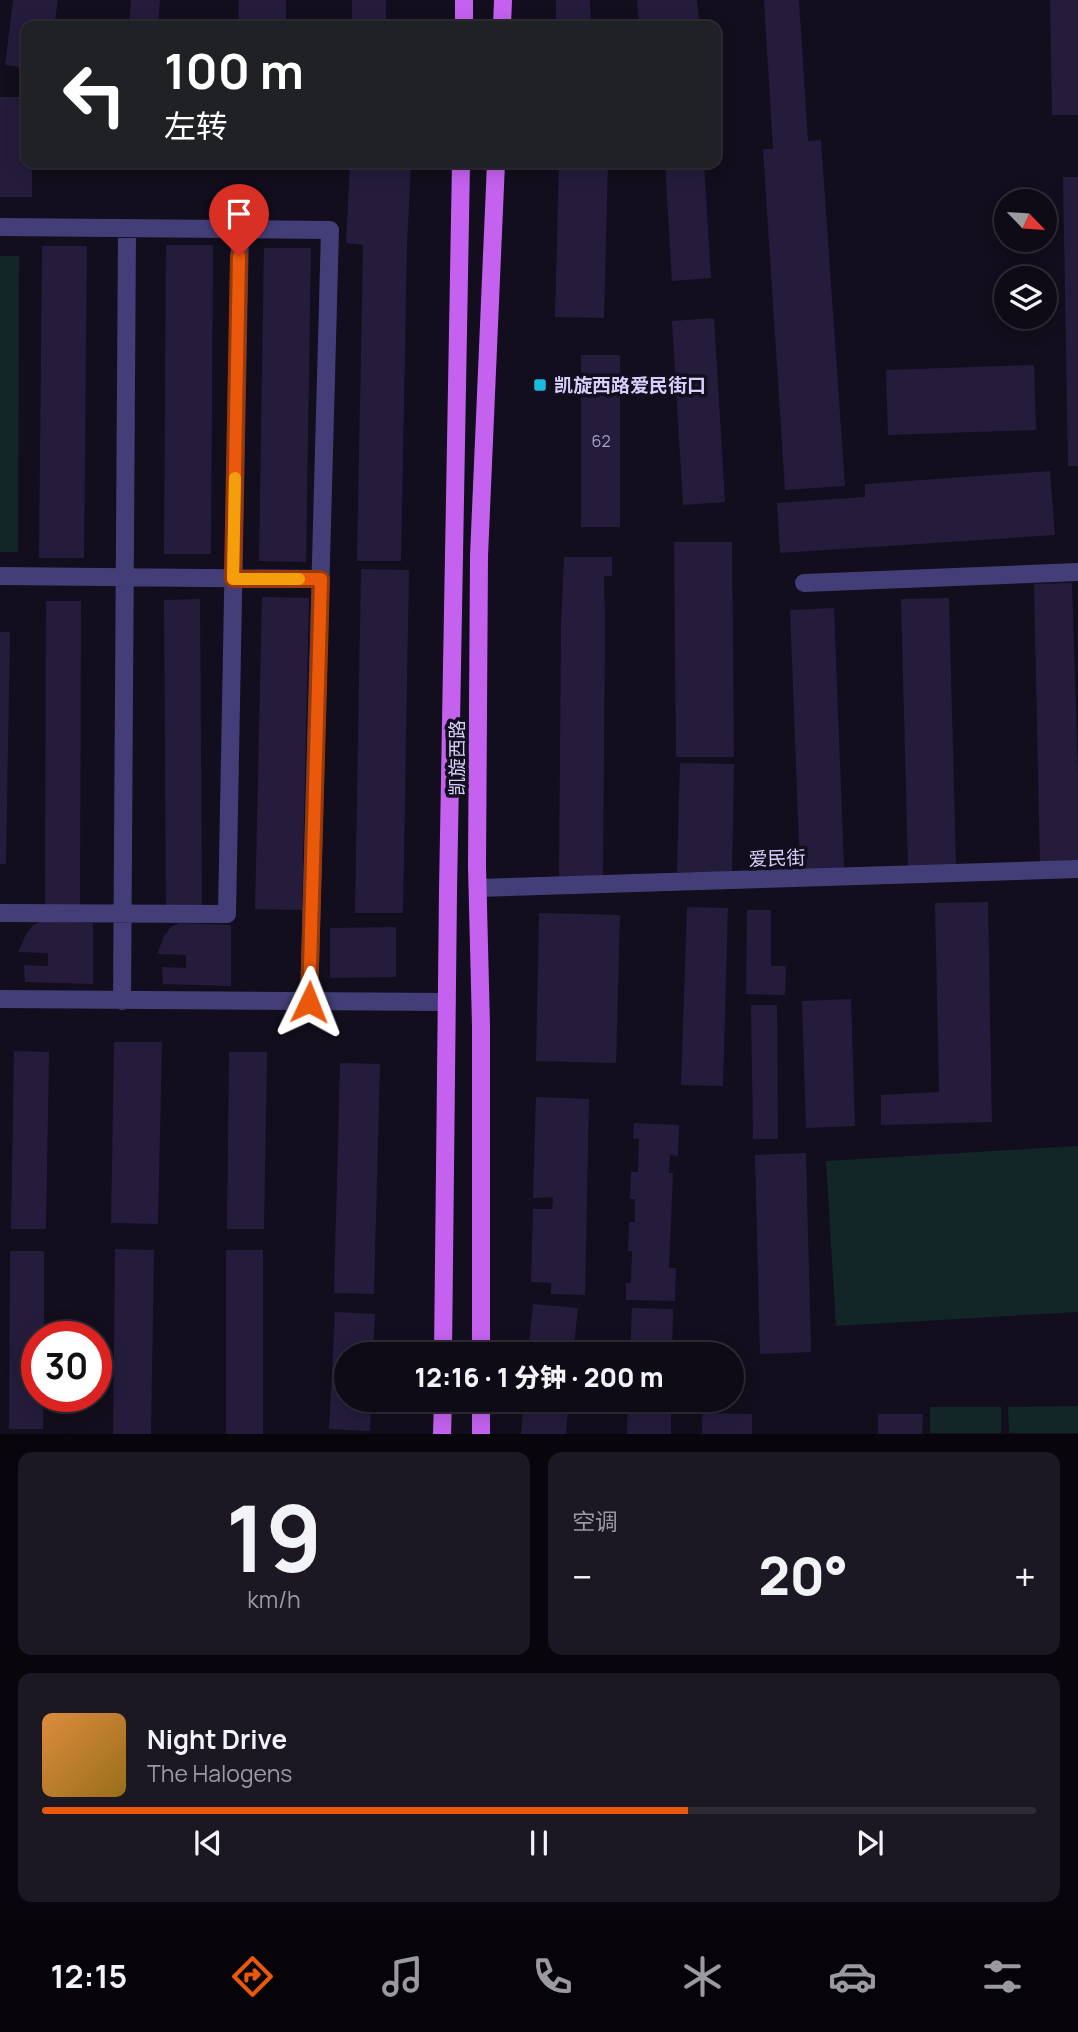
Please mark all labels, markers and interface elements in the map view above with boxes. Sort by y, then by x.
text: 100 m [164,37,304,104]
icon: left [49,49,140,140]
text: 左转 [164,104,228,148]
pin [209,184,269,256]
north arrow [994,189,1057,252]
map controls [994,189,1057,329]
icon: arrive [220,195,258,233]
button: layers [994,266,1057,329]
place label: 凯旋西路爱民街口 [554,372,706,398]
marker: 凯旋西路爱民街口 [532,377,548,393]
house number: 62 [591,430,611,452]
street label: 凯旋西路 [444,720,470,796]
street label: 爱民街 [748,844,806,872]
position arrow [272,965,346,1039]
speed limit sign: 30 [21,1321,112,1412]
text: 12:16 · 1 分钟 · 200 m [415,1359,663,1395]
text: 19 [226,1475,322,1599]
text: 空调 [572,1505,618,1537]
text: 20° [758,1540,848,1611]
text: − [572,1550,593,1602]
text: + [1014,1550,1036,1602]
text: km/h [247,1583,301,1615]
text: Night Drive [147,1721,287,1757]
text: The Halogens [147,1757,292,1789]
icon: previous [189,1824,227,1862]
icon: pause [520,1824,558,1862]
icon: next [851,1824,889,1862]
icon: directions [228,1952,277,2001]
icon: music [378,1952,427,2001]
icon: phone [528,1952,577,2001]
icon: climate [678,1952,727,2001]
icon: car [828,1952,877,2001]
icon: filters [978,1952,1027,2001]
text: 12:15 [51,1954,127,1998]

